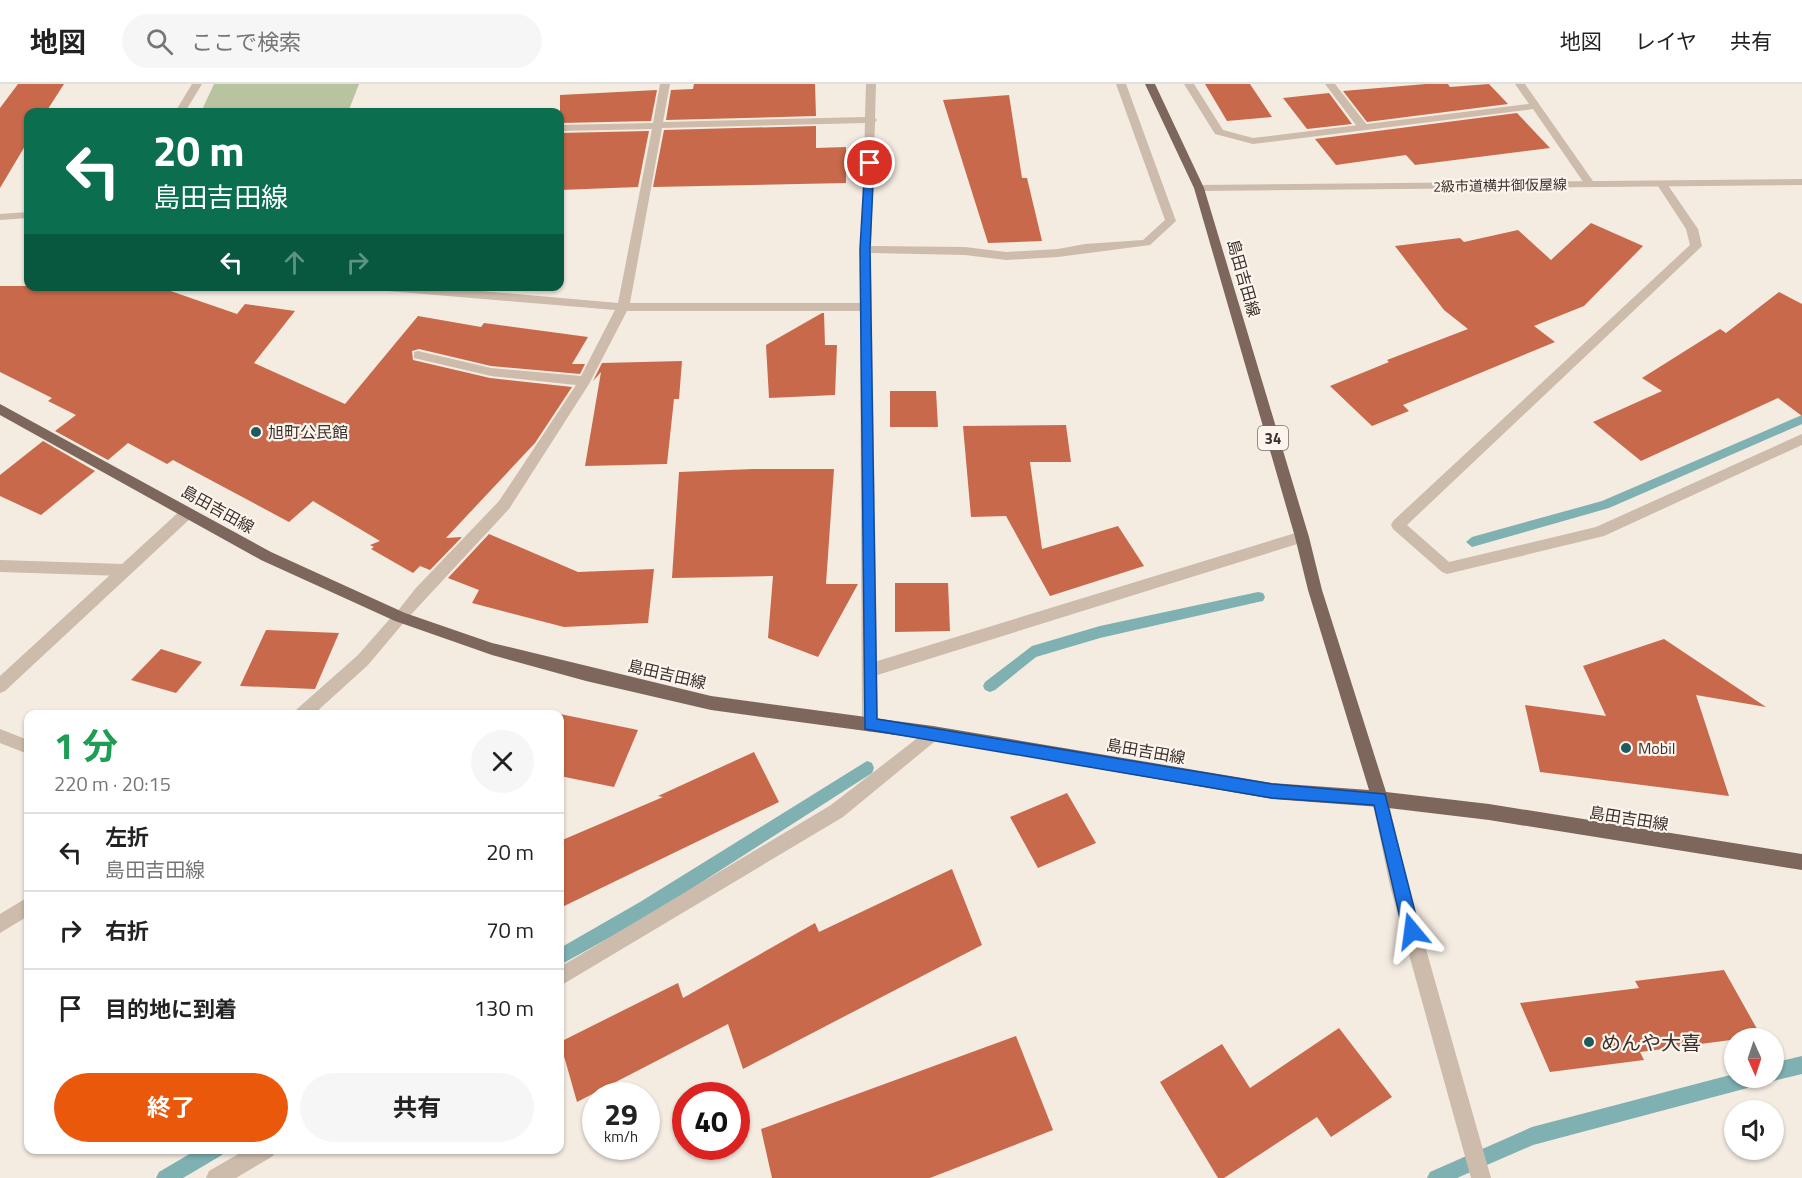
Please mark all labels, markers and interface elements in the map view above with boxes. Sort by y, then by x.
search box [122,14,542,68]
text: 地図 [30,20,86,63]
icon: search [143,25,176,58]
text: ここで検索 [191,25,301,59]
text: 地図 [1560,25,1602,57]
text: レイヤ [1635,25,1697,57]
text: 共有 [1730,25,1772,57]
text: 20 m [153,118,245,182]
icon: left [54,132,132,210]
pin [844,137,895,188]
icon: arrive [853,146,886,179]
street label: 2級市道横井御仮屋線 [1433,173,1567,197]
text: 島田吉田線 [153,176,288,217]
street label: 島田吉田線 [1221,236,1267,320]
icon: left [215,246,248,279]
icon: ahead [278,246,311,279]
icon: right [341,246,374,279]
place label: 旭町公民館 [268,420,348,444]
marker: 旭町公民館 [249,425,263,439]
road number: 34 [1258,426,1288,450]
street label: 島田吉田線 [177,479,259,539]
street label: 島田吉田線 [625,653,709,695]
text: 1 分 [54,718,118,773]
button: close [471,730,534,793]
street label: 島田吉田線 [1105,732,1187,770]
place label: Mobil [1638,736,1675,760]
marker: Mobil [1619,741,1633,755]
text: 220 m · 20:15 [54,768,171,799]
street label: 島田吉田線 [1588,800,1670,836]
text: 左折 [105,820,149,854]
text: 20 m [486,835,534,869]
icon: left [54,836,87,869]
text: 島田吉田線 [105,854,205,885]
position arrow [1380,899,1444,963]
text: 70 m [486,913,534,947]
icon: right [54,914,87,947]
text: 右折 [105,914,149,948]
text: 130 m [474,991,534,1025]
icon: arrive [54,992,87,1025]
text: 目的地に到着 [105,992,237,1026]
place label: めんや大喜 [1601,1027,1701,1058]
north arrow [1724,1028,1784,1088]
map controls [1724,1028,1784,1160]
marker: めんや大喜 [1582,1035,1596,1049]
button: 終了 [54,1073,288,1142]
button: 共有 [300,1073,534,1142]
speed limit sign: 40 [672,1082,750,1160]
text: 29 [604,1091,638,1137]
button: sound [1724,1100,1784,1160]
text: km/h [604,1125,638,1148]

